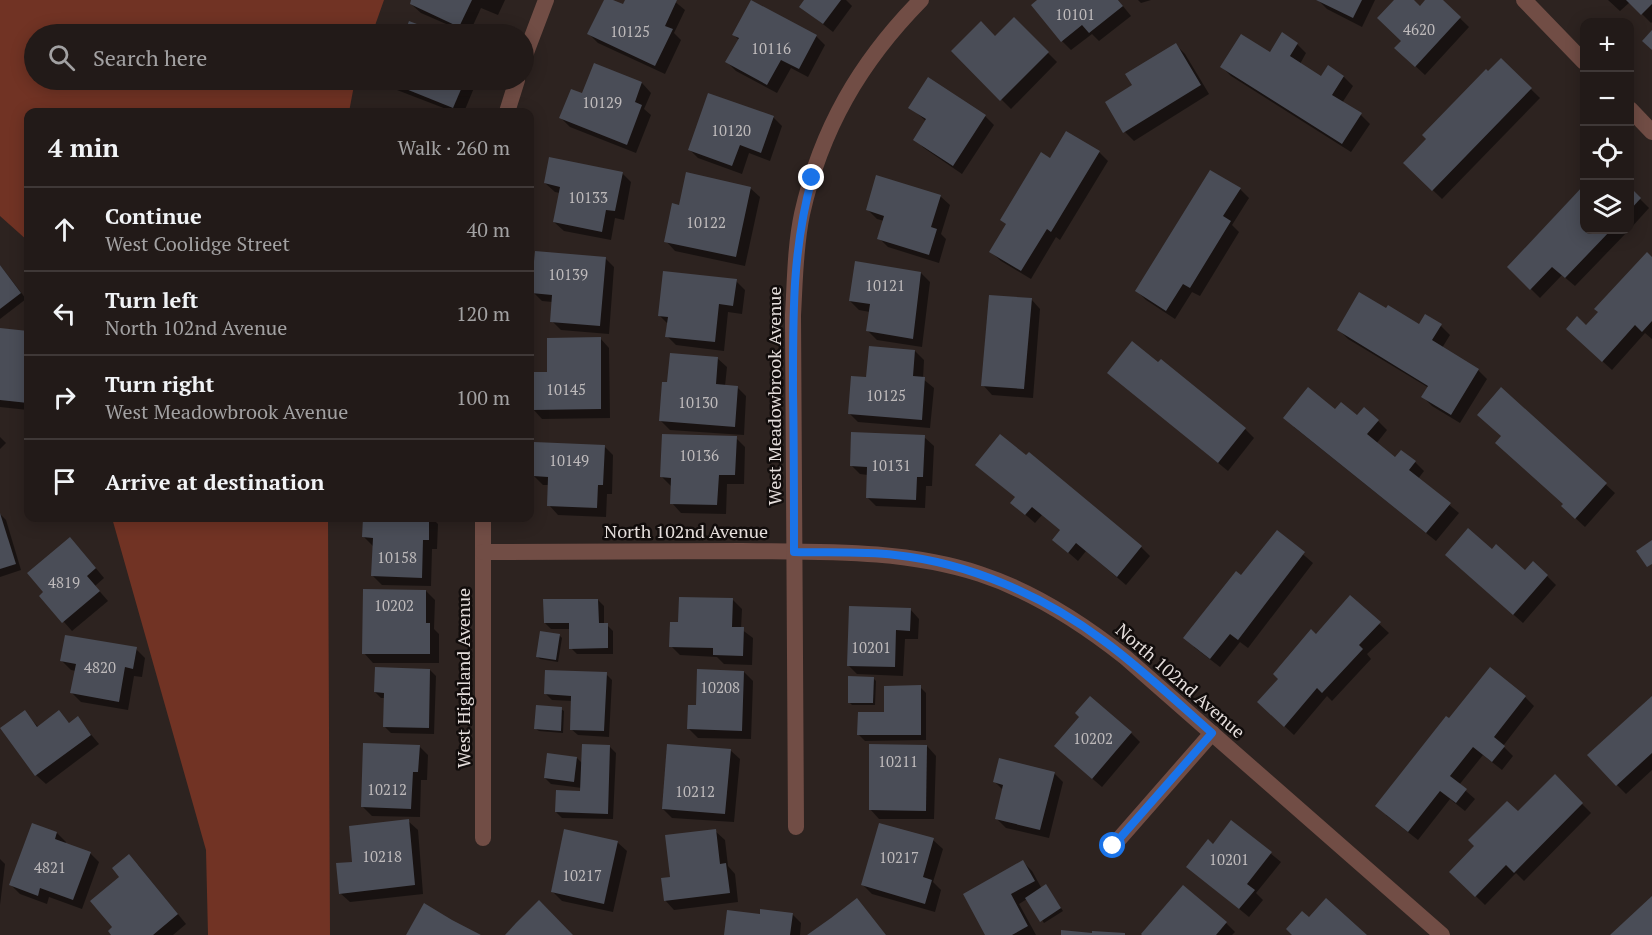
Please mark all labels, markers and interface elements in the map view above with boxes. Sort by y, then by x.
house number: 10101 [1055,4,1095,24]
map controls [1580,18,1634,234]
button: + [1580,18,1634,72]
house number: 4620 [1403,19,1435,39]
house number: 10125 [610,21,650,41]
search box [24,24,534,90]
house number: 10116 [751,38,791,58]
icon: search [45,41,78,74]
text: Search here [93,43,207,72]
button: − [1580,72,1634,126]
house number: 10129 [582,92,622,112]
house number: 10120 [711,120,751,140]
button: locate [1580,126,1634,180]
text: 4 min [48,130,119,164]
text: Walk · 260 m [398,134,510,161]
route end [798,164,824,190]
button: layers [1580,180,1634,234]
house number: 10133 [568,187,608,207]
text: Continue [105,201,202,230]
house number: 10122 [686,212,726,232]
icon: ahead [48,213,81,246]
text: 40 m [467,216,510,243]
text: West Coolidge Street [105,230,290,257]
house number: 10139 [548,264,588,284]
house number: 10121 [865,275,905,295]
text: Turn left [105,285,198,314]
street label: West Meadowbrook Avenue [762,286,786,506]
icon: left [48,297,81,330]
text: 120 m [456,300,510,327]
text: North 102nd Avenue [105,314,287,341]
text: Turn right [105,369,214,398]
house number: 10145 [546,379,586,399]
icon: right [48,381,81,414]
text: 100 m [456,384,510,411]
house number: 10125 [866,385,906,405]
house number: 10130 [678,392,718,412]
text: West Meadowbrook Avenue [105,398,348,425]
house number: 10136 [679,445,719,465]
house number: 10149 [549,450,589,470]
house number: 10131 [871,455,911,475]
icon: arrive [48,465,81,498]
text: Arrive at destination [105,467,324,496]
street label: North 102nd Avenue [604,519,768,543]
house number: 10158 [377,547,417,567]
house number: 4819 [48,572,80,592]
street label: West Highland Avenue [451,588,475,768]
house number: 10202 [374,595,414,615]
street label: North 102nd Avenue [1111,617,1250,743]
house number: 10201 [851,637,891,657]
house number: 4820 [84,657,116,677]
house number: 10208 [700,677,740,697]
house number: 10202 [1073,728,1113,748]
house number: 10211 [878,751,918,771]
house number: 10212 [367,779,407,799]
house number: 10212 [675,781,715,801]
route start [1099,832,1125,858]
house number: 10218 [362,846,402,866]
house number: 10217 [879,847,919,867]
house number: 10201 [1209,849,1249,869]
house number: 4821 [34,857,66,877]
house number: 10217 [562,865,602,885]

